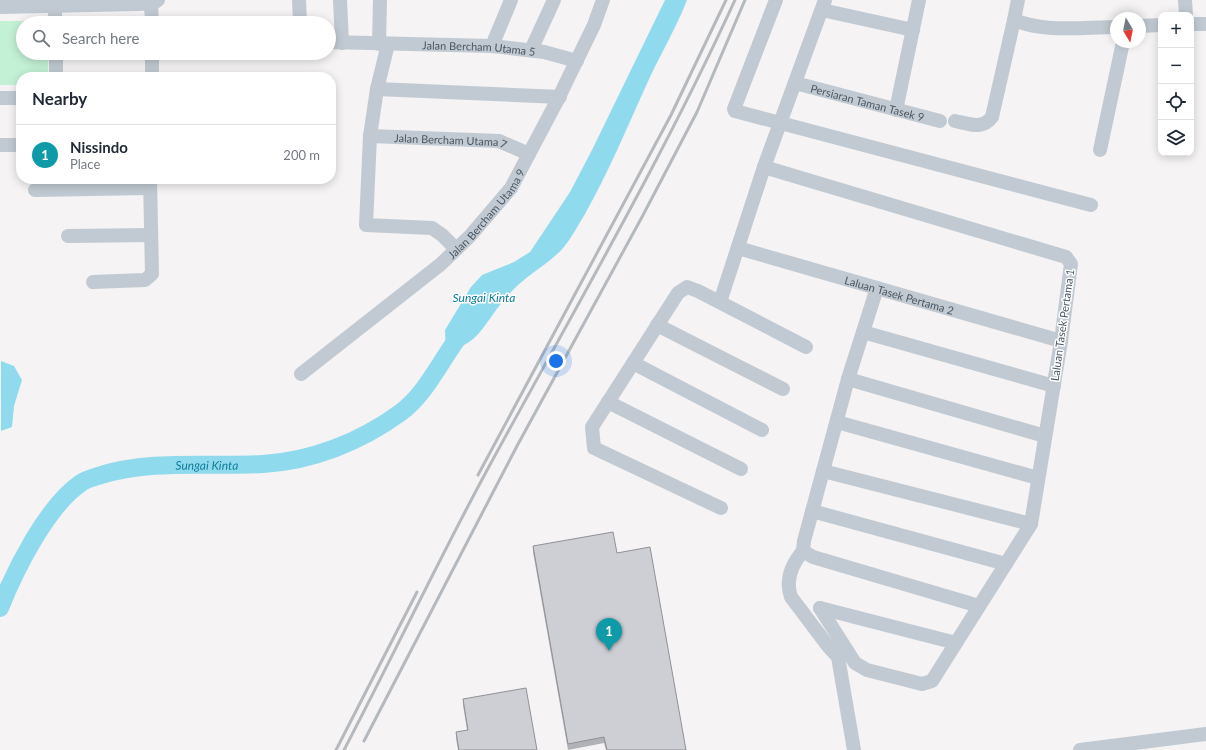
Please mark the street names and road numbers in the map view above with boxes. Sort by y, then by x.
street label: Jalan Bercham Utama 5 [422,38,536,57]
street label: Persiaran Taman Tasek 9 [809,81,926,123]
street label: Jalan Bercham Utama 7 [394,130,510,150]
street label: Jalan Bercham Utama 9 [445,166,527,261]
street label: Laluan Tasek Pertama 1 [1048,268,1076,382]
street label: Laluan Tasek Pertama 2 [843,273,956,316]

